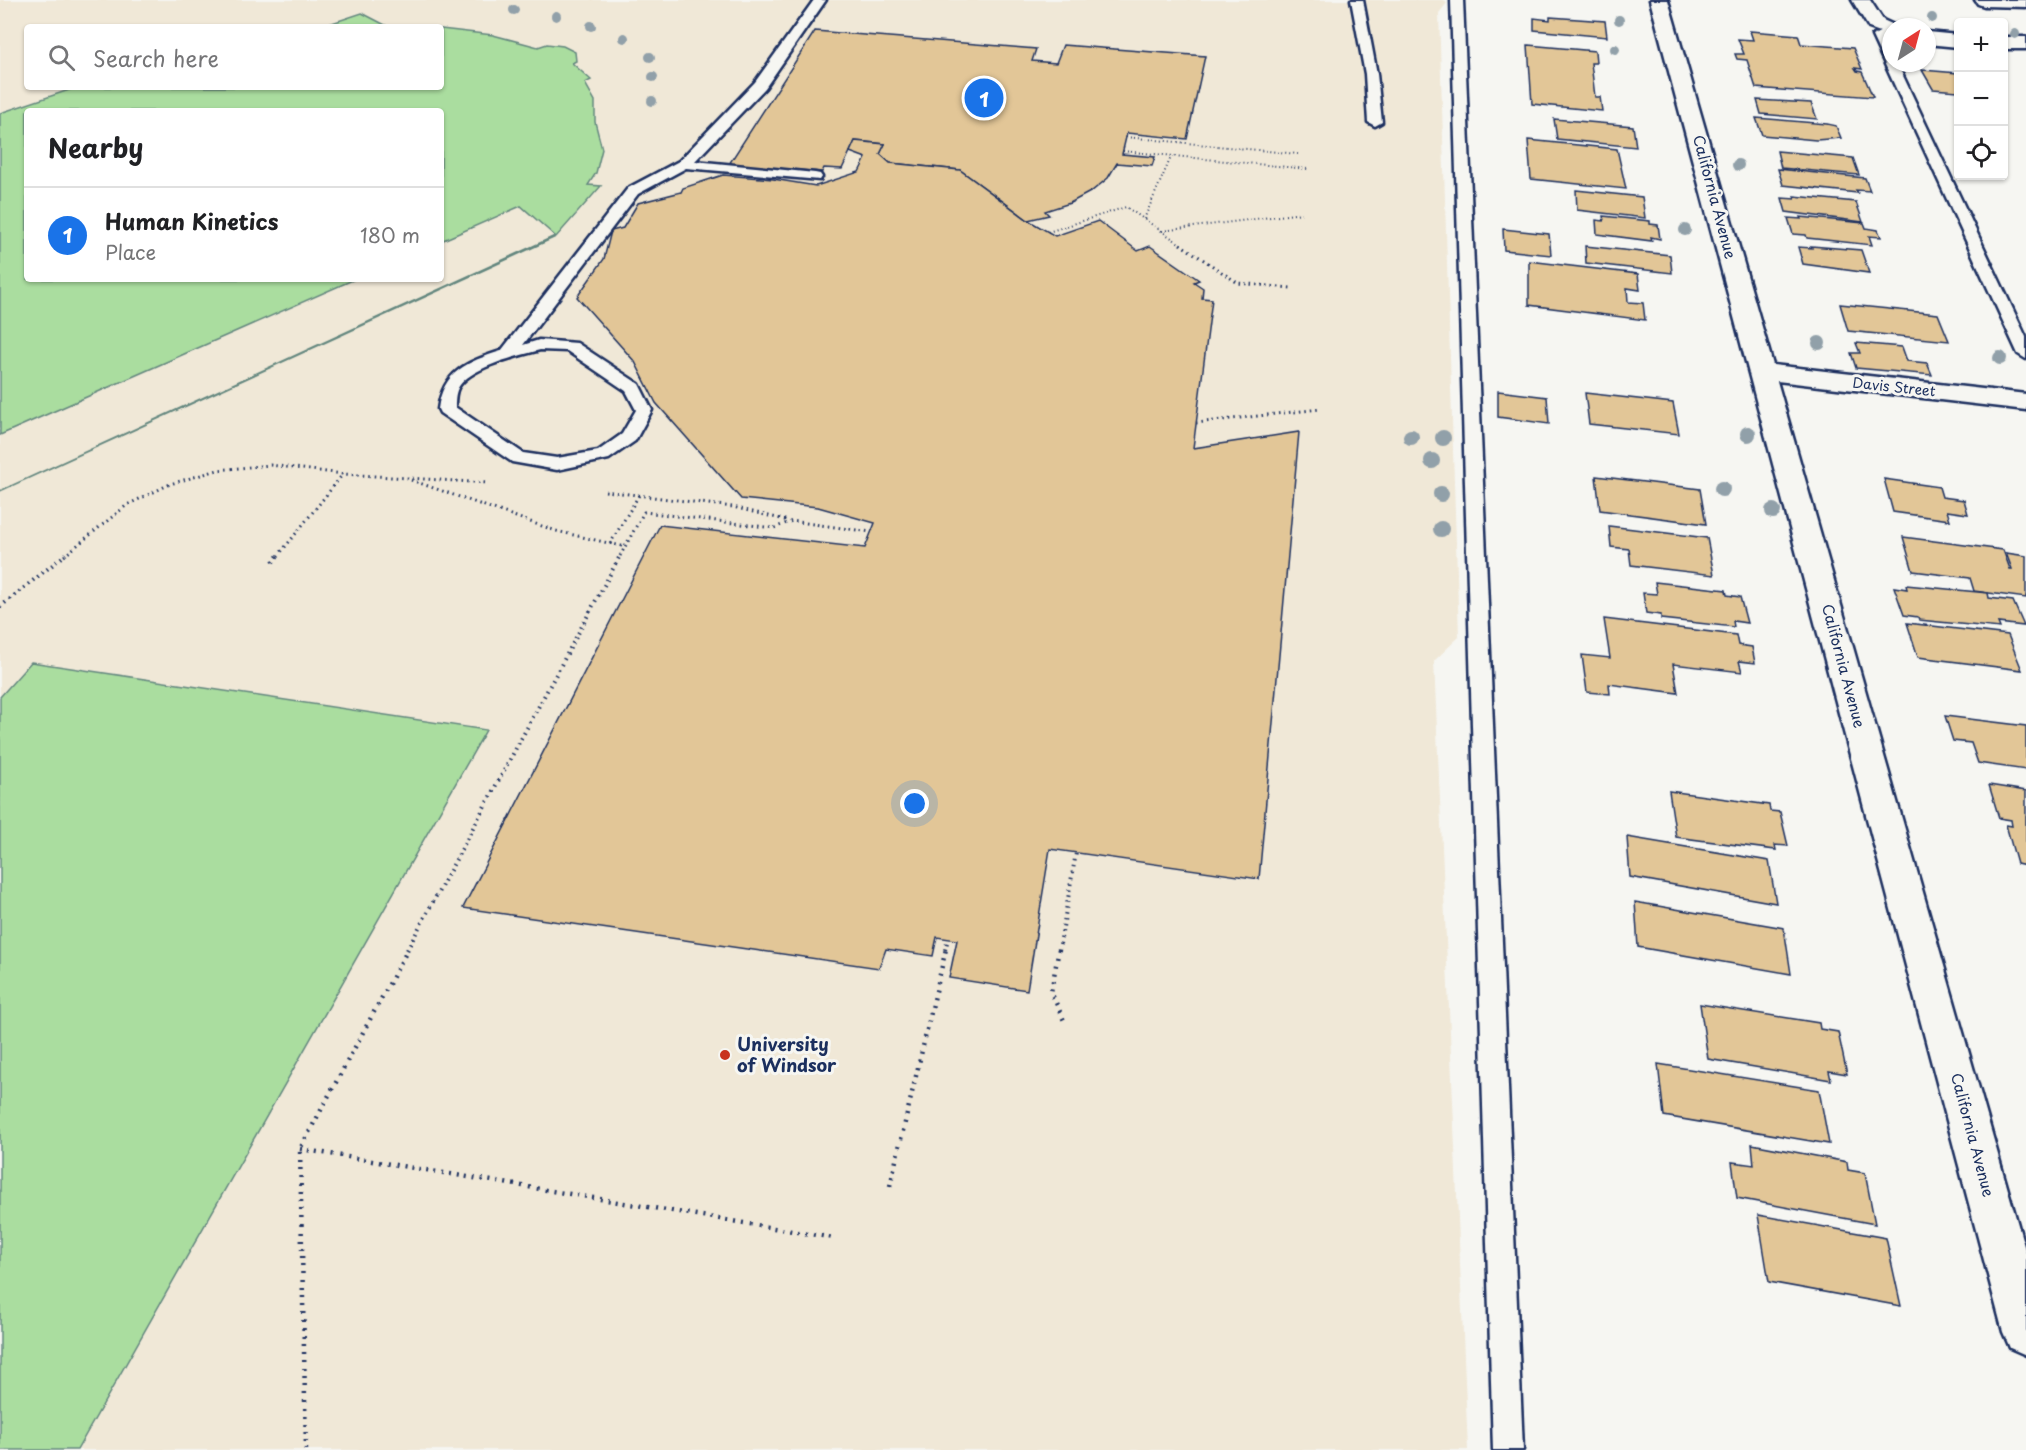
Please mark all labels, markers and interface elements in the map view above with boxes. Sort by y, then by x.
north arrow [1882,18,1936,72]
map controls [1954,18,2008,180]
button: + [1954,18,2008,72]
search box [24,24,444,90]
icon: search [45,41,78,74]
text: Search here [93,41,219,74]
button: − [1954,72,2008,126]
pin: 1 [964,76,1004,120]
button: locate [1954,126,2008,180]
text: Nearby [48,128,143,167]
street label: California Avenue [1688,132,1743,261]
text: Human Kinetics [105,204,278,237]
text: 1 [63,220,72,250]
text: 180 m [360,220,420,250]
text: Place [105,237,156,267]
street label: Davis Street [1851,372,1937,401]
street label: California Avenue [1817,601,1872,730]
your location [900,789,929,818]
place label: University of Windsor [737,1030,837,1078]
marker: University of Windsor [718,1048,732,1062]
street label: California Avenue [1946,1070,2001,1199]

